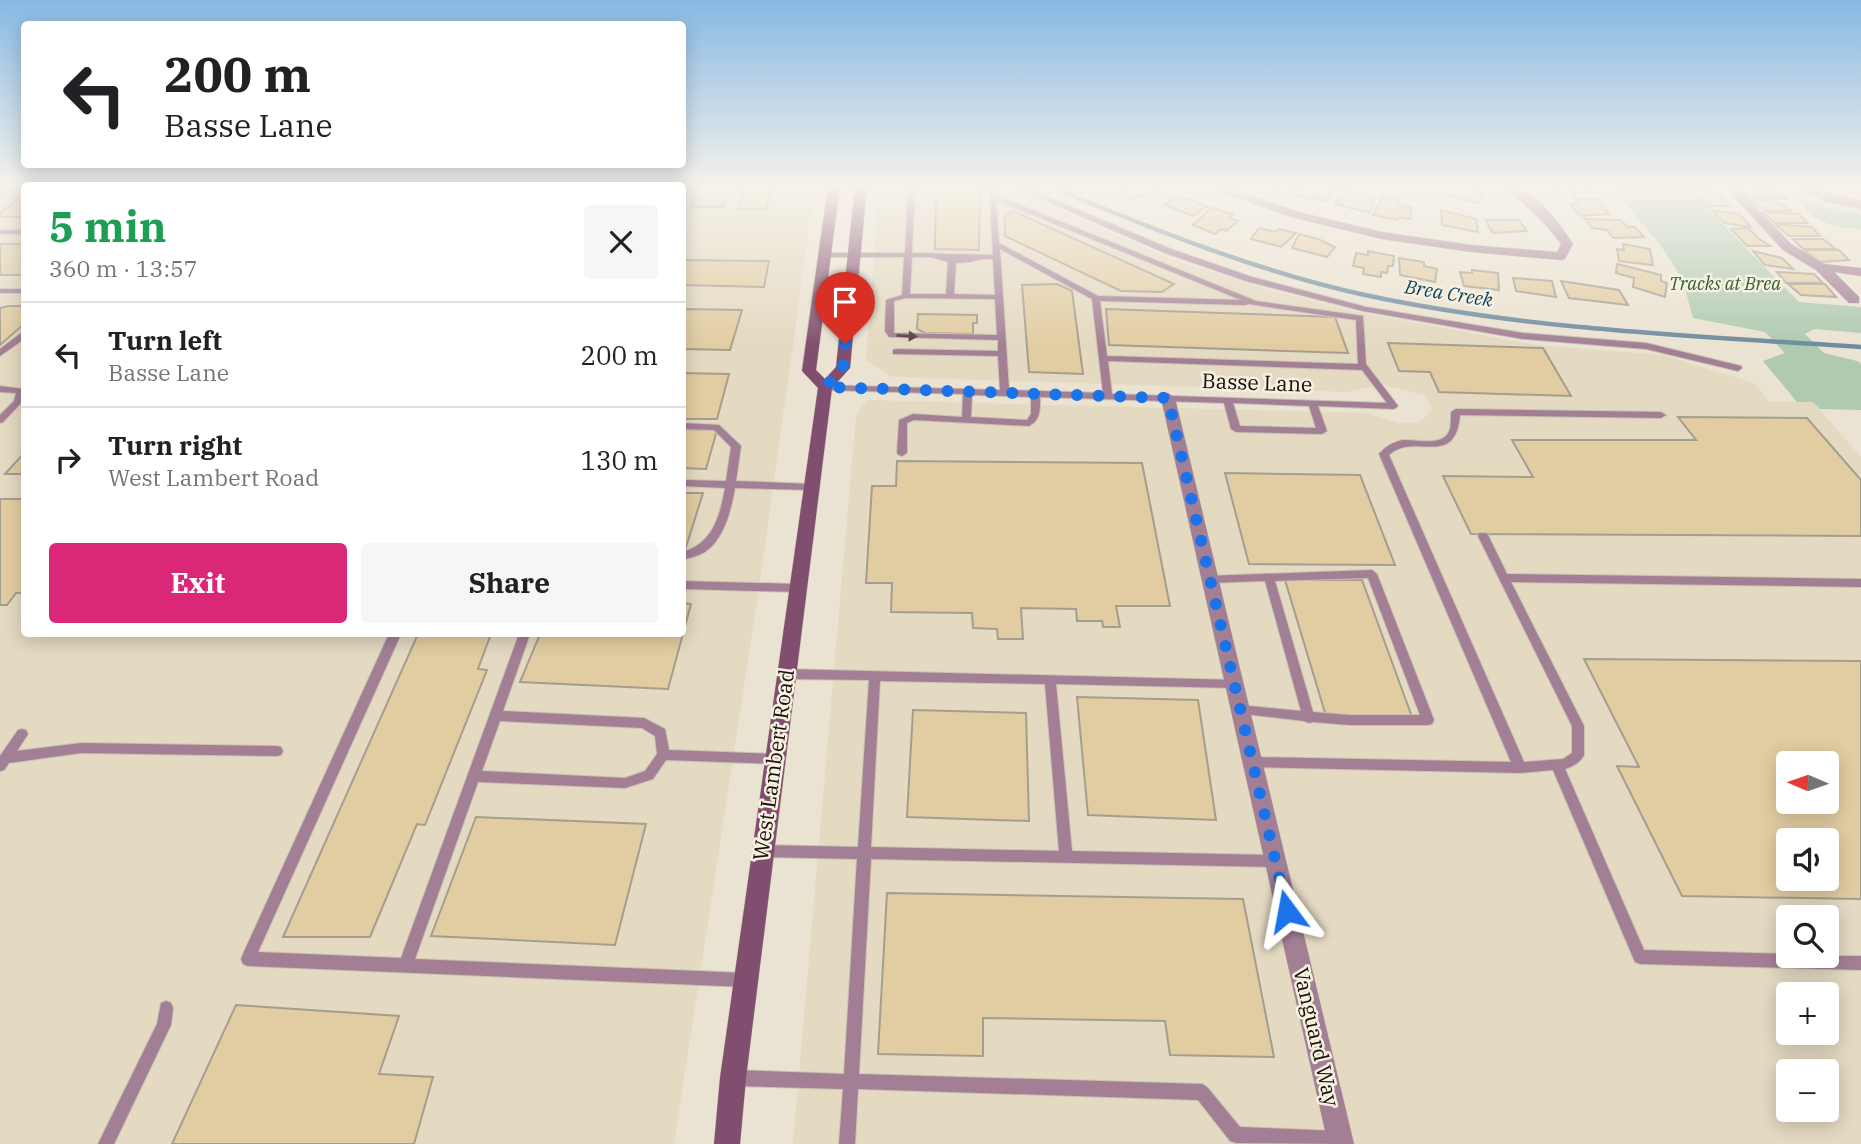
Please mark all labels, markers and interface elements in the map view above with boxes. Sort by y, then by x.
text: 200 m [164,42,311,105]
icon: left [49,49,140,140]
text: Basse Lane [164,104,333,146]
text: 5 min [49,199,167,254]
button: close [584,205,658,279]
text: 360 m · 13:57 [49,253,198,283]
pin [815,272,875,344]
park label: Tracks at Brea [1669,272,1781,295]
water label: Brea Creek [1402,274,1496,312]
icon: arrive [826,283,864,321]
text: Turn left [108,323,222,357]
one-way arrow [897,330,919,341]
icon: left [49,336,87,374]
text: 200 m [580,338,658,372]
text: Basse Lane [108,357,229,387]
street label: Basse Lane [1201,366,1313,398]
text: Turn right [108,428,242,462]
icon: right [49,441,87,479]
text: 130 m [580,443,658,477]
text: West Lambert Road [108,462,319,492]
button: Exit [49,543,347,623]
button: Share [361,543,658,623]
street label: West Lambert Road [746,667,800,862]
north arrow [1776,751,1839,814]
map controls [1776,751,1839,1122]
button: sound [1776,828,1839,891]
position arrow [1250,874,1324,948]
button: search [1776,905,1839,968]
street label: Vanguard Way [1287,965,1347,1110]
button: + [1776,982,1839,1045]
button: − [1776,1059,1839,1122]

